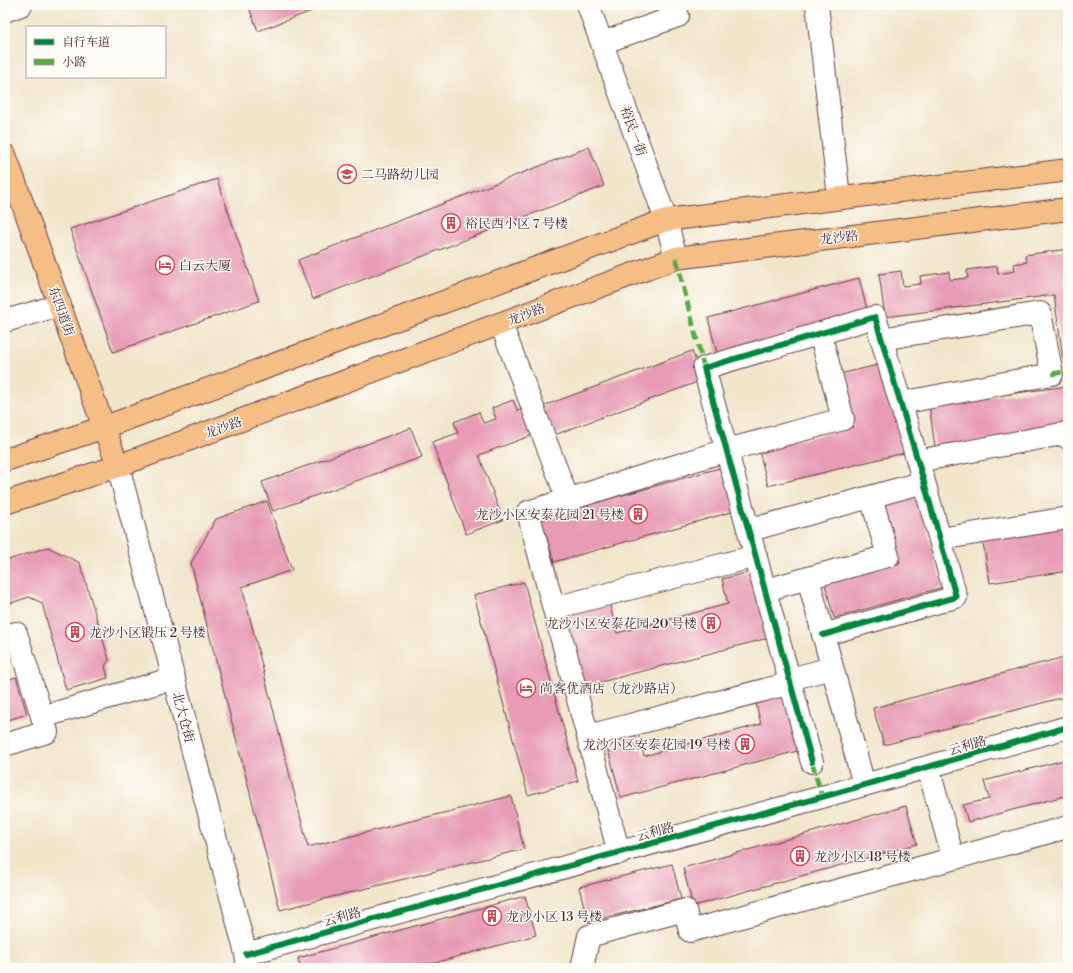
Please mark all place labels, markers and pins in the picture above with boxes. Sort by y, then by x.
school or university icon: 二马路幼儿园 [336,163,358,185]
place label: 二马路幼儿园 [361,167,439,183]
building icon: 裕民西小区 7 号楼 [440,212,462,234]
place label: 裕民西小区 7 号楼 [465,216,568,232]
hotel icon: 白云大厦 [154,254,176,276]
place label: 白云大厦 [179,258,231,274]
building icon: 龙沙小区安泰花园 21 号楼 [627,503,649,525]
place label: 龙沙小区安泰花园 21 号楼 [475,507,624,523]
building icon: 龙沙小区安泰花园 20 号楼 [700,612,722,634]
place label: 龙沙小区安泰花园 20 号楼 [546,616,697,632]
building icon: 龙沙小区锻压 2 号楼 [64,621,86,643]
place label: 龙沙小区锻压 2 号楼 [89,625,206,641]
hotel icon: 尚客优酒店（龙沙路店） [515,677,537,699]
place label: 尚客优酒店（龙沙路店） [540,681,683,697]
building icon: 龙沙小区安泰花园 19 号楼 [734,733,756,755]
place label: 龙沙小区安泰花园 19 号楼 [583,737,731,753]
building icon: 龙沙小区 18 号楼 [789,845,811,867]
place label: 龙沙小区 18 号楼 [814,849,911,865]
building icon: 龙沙小区 13 号楼 [481,905,503,927]
place label: 龙沙小区 13 号楼 [506,909,602,925]

